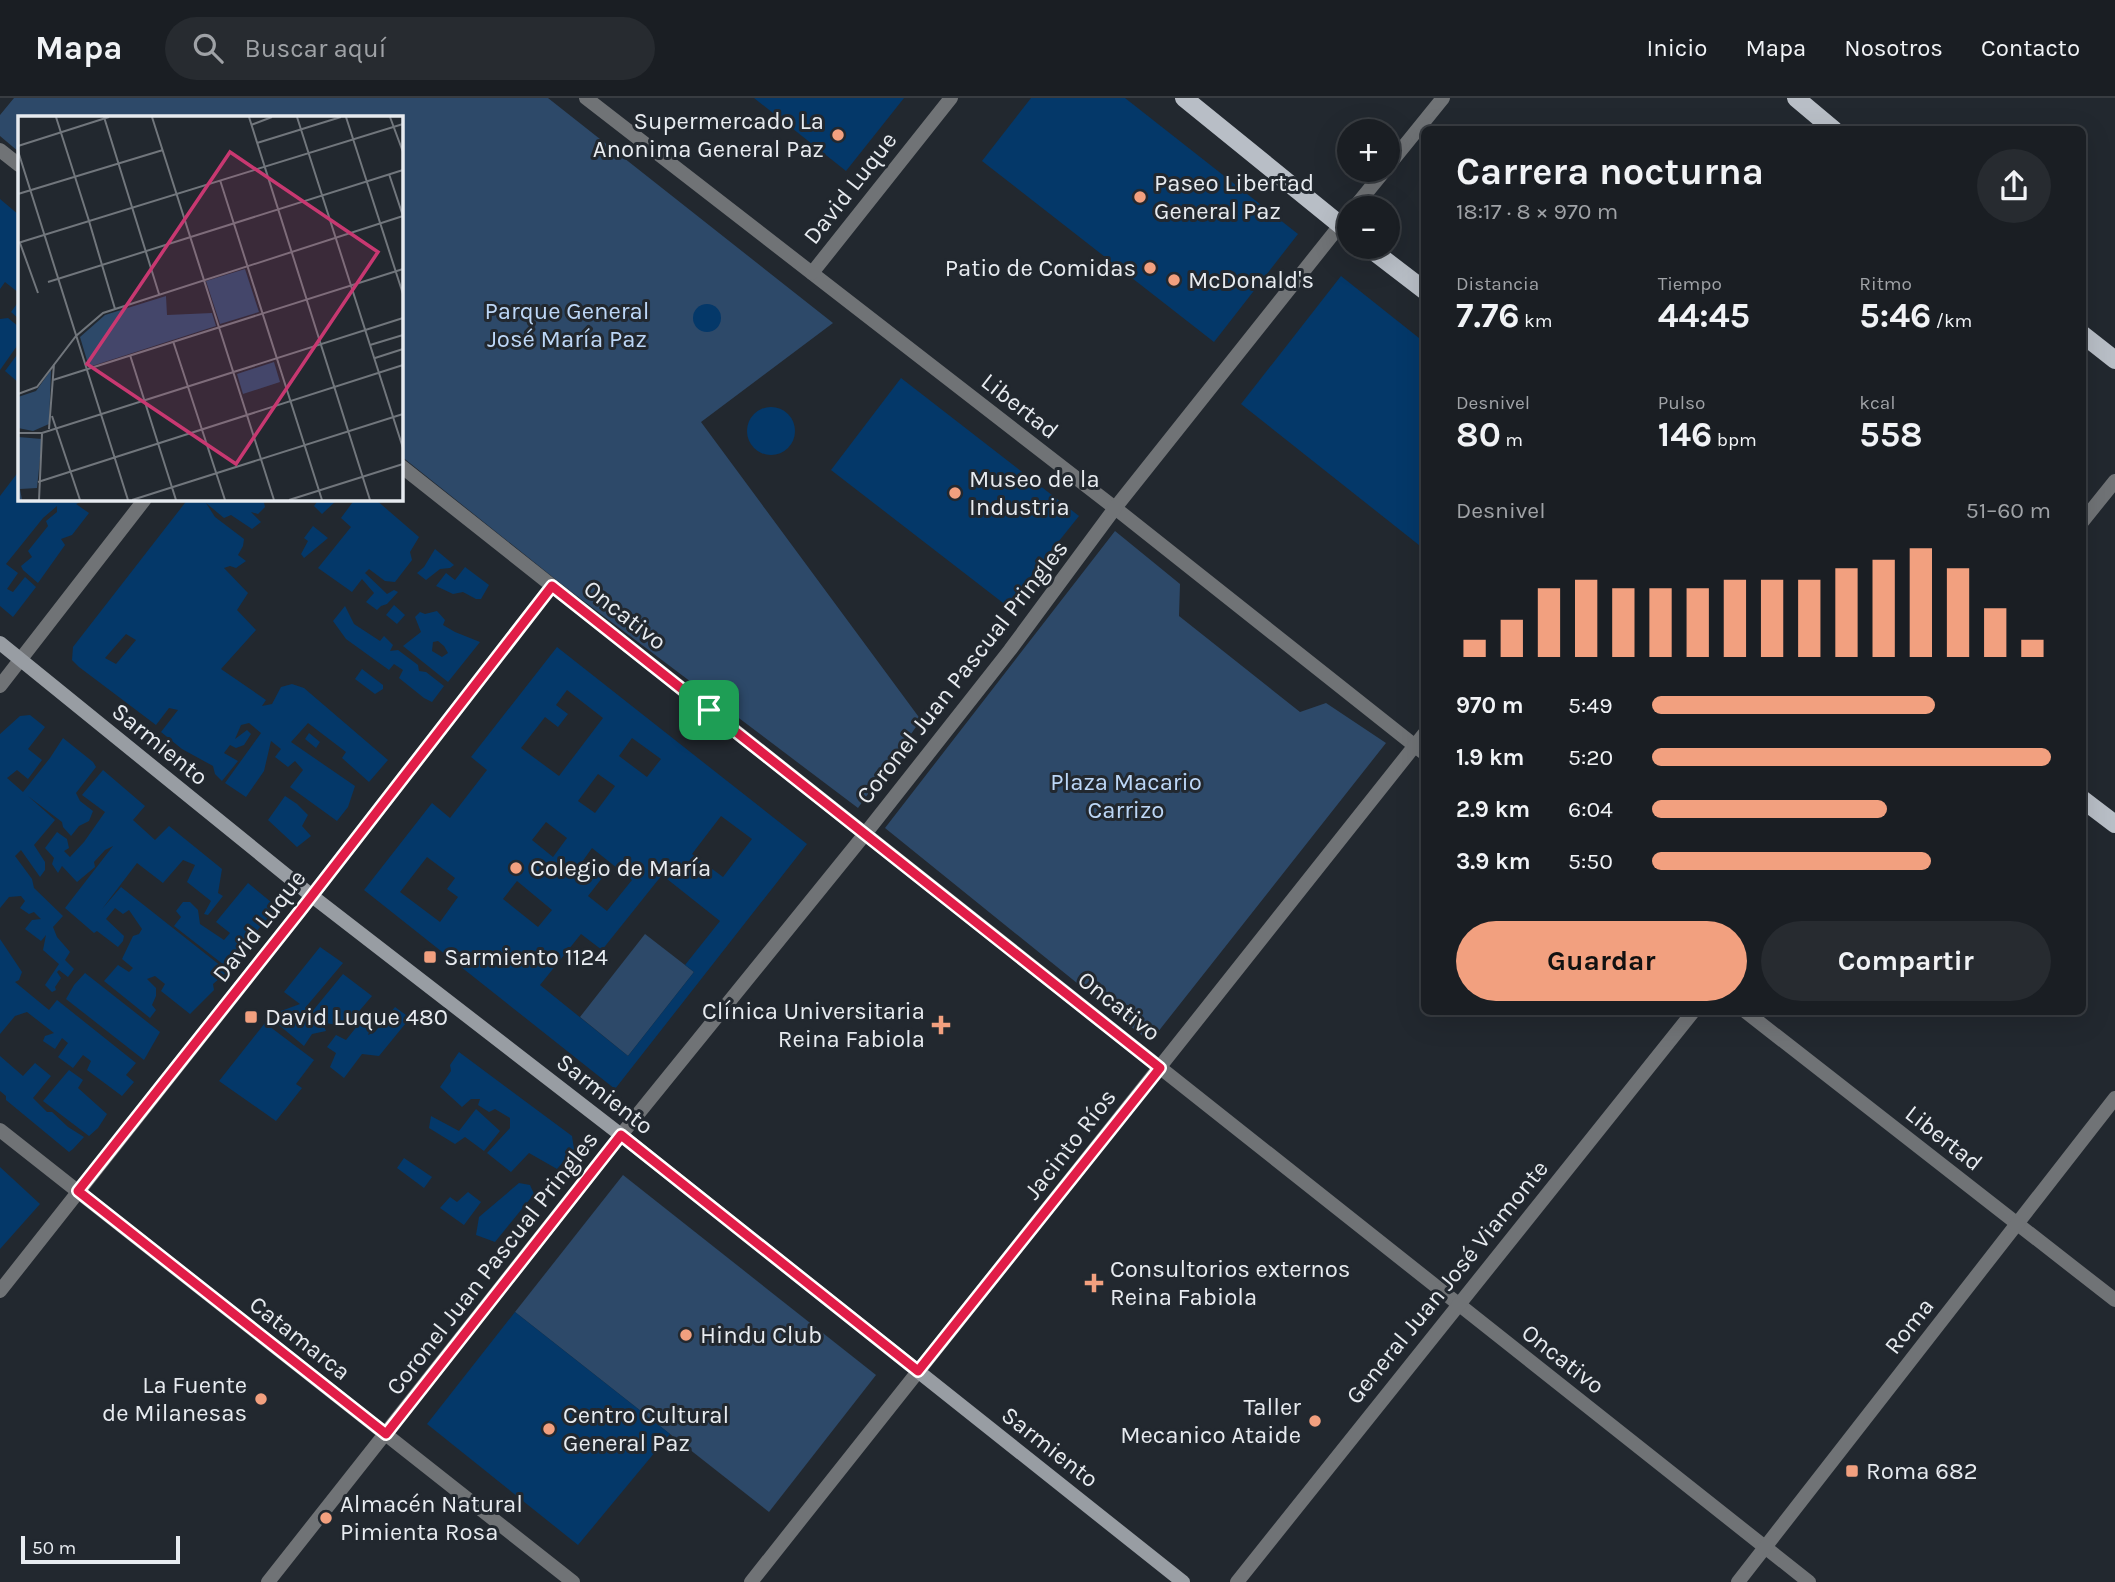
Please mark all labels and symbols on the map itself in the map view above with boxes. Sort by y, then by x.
place label: Supermercado La Anonima General Paz [593,107,824,163]
inset map [18,116,402,500]
street label: David Luque [797,126,903,250]
marker: Supermercado La Anonima General Paz [830,127,846,143]
place label: Paseo Libertad General Paz [1154,169,1314,225]
marker: Paseo Libertad General Paz [1132,189,1148,205]
place label: Patio de Comidas [945,254,1136,282]
marker: Patio de Comidas [1142,260,1158,276]
place label: McDonald's [1188,266,1314,294]
marker: McDonald's [1166,272,1182,288]
park label: Parque General José María Paz [485,297,649,353]
street label: Libertad [976,367,1064,445]
place label: Museo de la Industria [969,465,1100,521]
marker: Museo de la Industria [947,485,963,501]
street label: Coronel Juan Pascual Pringles [850,535,1074,809]
street label: Oncativo [578,574,672,656]
pin [679,680,739,740]
street label: Sarmiento [107,697,213,791]
park label: Plaza Macario Carrizo [1050,768,1202,824]
place label: Colegio de María [530,854,711,882]
marker: Colegio de María [508,860,524,876]
street label: David Luque [206,864,312,988]
place label: Sarmiento 1124 [444,943,608,971]
marker: Sarmiento 1124 [422,949,438,965]
street label: Oncativo [1072,965,1166,1047]
place label: Clínica Universitaria Reina Fabiola [702,997,925,1053]
place label: David Luque 480 [265,1003,448,1031]
marker: David Luque 480 [243,1009,259,1025]
marker: Clínica Universitaria Reina Fabiola [931,1015,951,1035]
street label: Sarmiento [551,1048,659,1140]
street label: Jacinto Ríos [1018,1083,1122,1205]
street label: Libertad [1900,1099,1988,1177]
street label: Coronel Juan Pascual Pringles [380,1126,604,1400]
street label: General Juan José Viamonte [1340,1155,1554,1409]
place label: Consultorios externos Reina Fabiola [1110,1255,1350,1311]
marker: Consultorios externos Reina Fabiola [1084,1273,1104,1293]
street label: Catamarca [244,1290,356,1386]
street label: Roma [1878,1292,1940,1360]
street label: Oncativo [1516,1318,1610,1400]
place label: Hindu Club [700,1321,822,1349]
marker: Hindu Club [678,1327,694,1343]
place label: La Fuente de Milanesas [102,1371,247,1427]
marker: La Fuente de Milanesas [253,1391,269,1407]
place label: Taller Mecanico Ataide [1120,1393,1301,1449]
place label: Centro Cultural General Paz [563,1401,729,1457]
street label: Sarmiento [996,1401,1104,1493]
marker: Taller Mecanico Ataide [1307,1413,1323,1429]
marker: Centro Cultural General Paz [541,1421,557,1437]
place label: Roma 682 [1866,1457,1978,1485]
marker: Roma 682 [1844,1463,1860,1479]
place label: Almacén Natural Pimienta Rosa [340,1490,523,1546]
marker: Almacén Natural Pimienta Rosa [318,1510,334,1526]
scale bar [21,1533,180,1565]

